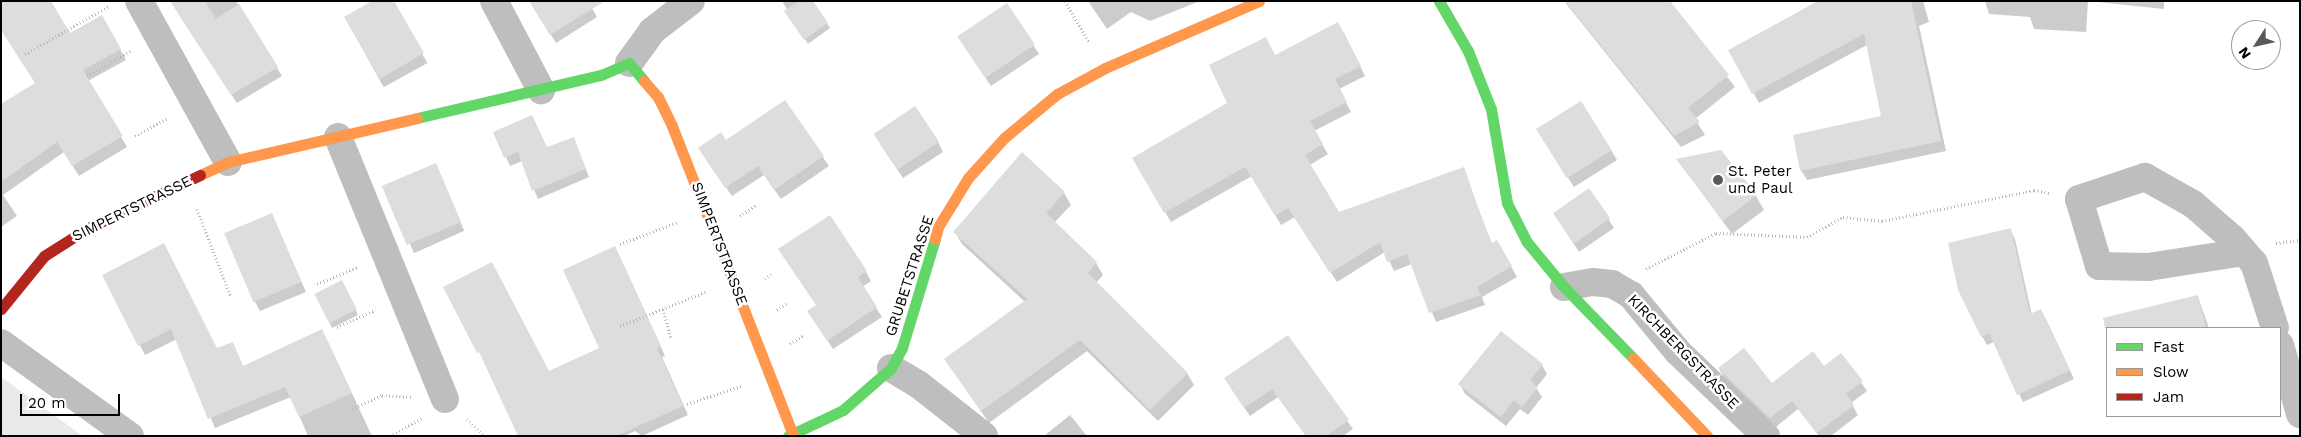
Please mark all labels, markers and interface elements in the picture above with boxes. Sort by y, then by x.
north arrow [2231,20,2281,70]
text: N [2235,44,2254,62]
place label: St. Peter und Paul [1728,162,1793,197]
street label: SIMPERTSTRASSE [69,172,195,246]
marker: St. Peter und Paul [1712,174,1724,186]
street label: SIMPERTSTRASSE [687,180,751,308]
street label: GRUBETSTRASSE [882,213,938,339]
street label: KIRCHBERGSTRASSE [1624,291,1742,413]
legend [2106,327,2281,417]
text: Fast [2153,338,2184,356]
text: Slow [2153,363,2189,381]
scale bar [22,384,122,416]
text: Jam [2153,388,2184,406]
text: 20 m [28,394,66,412]

